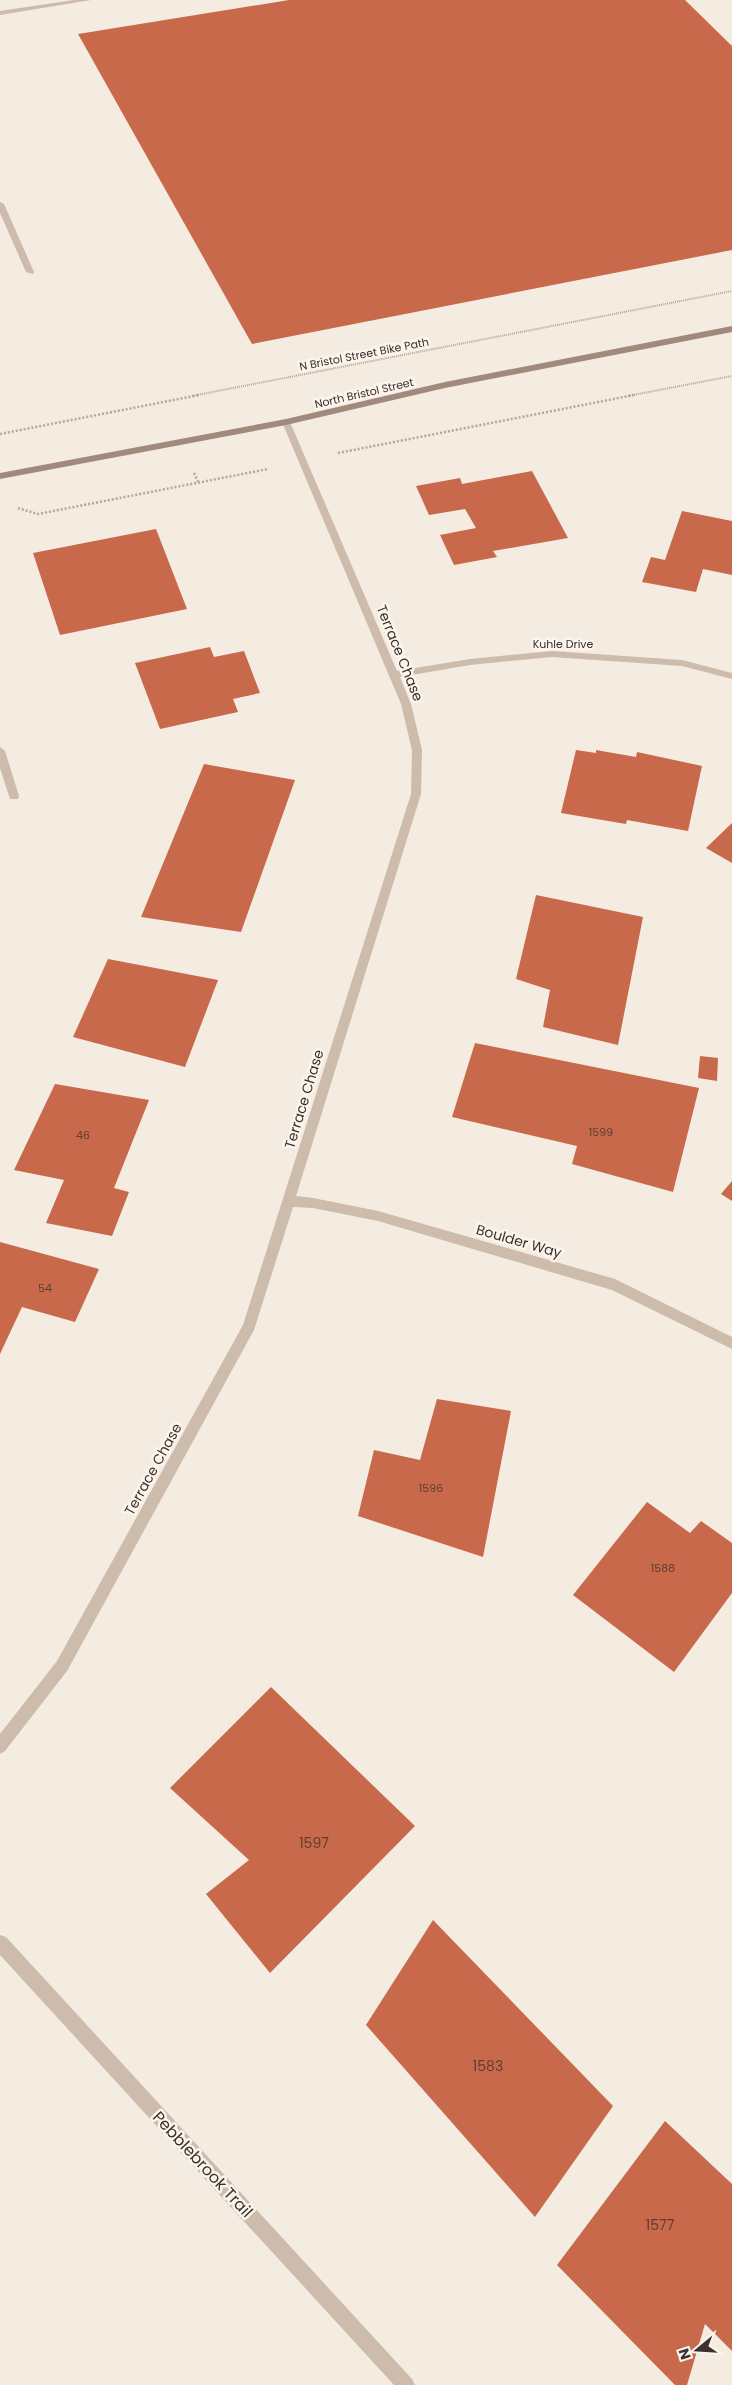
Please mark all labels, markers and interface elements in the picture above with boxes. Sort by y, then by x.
street label: N Bristol Street Bike Path [298,334,430,374]
street label: North Bristol Street [313,374,415,412]
street label: Terrace Chase [372,602,429,704]
street label: Kuhle Drive [533,636,594,652]
street label: Terrace Chase [279,1047,329,1151]
house number: 1599 [589,1124,613,1140]
house number: 46 [76,1127,90,1143]
street label: Boulder Way [474,1219,564,1263]
house number: 54 [38,1280,52,1296]
street label: Terrace Chase [119,1419,187,1519]
house number: 1596 [419,1480,443,1496]
house number: 1588 [651,1560,675,1576]
house number: 1597 [299,1833,329,1853]
house number: 1583 [473,2056,503,2076]
street label: Pebblebrook Trail [147,2106,258,2223]
house number: 1577 [646,2215,675,2235]
north arrow [672,2325,722,2375]
text: N [673,2346,696,2362]

